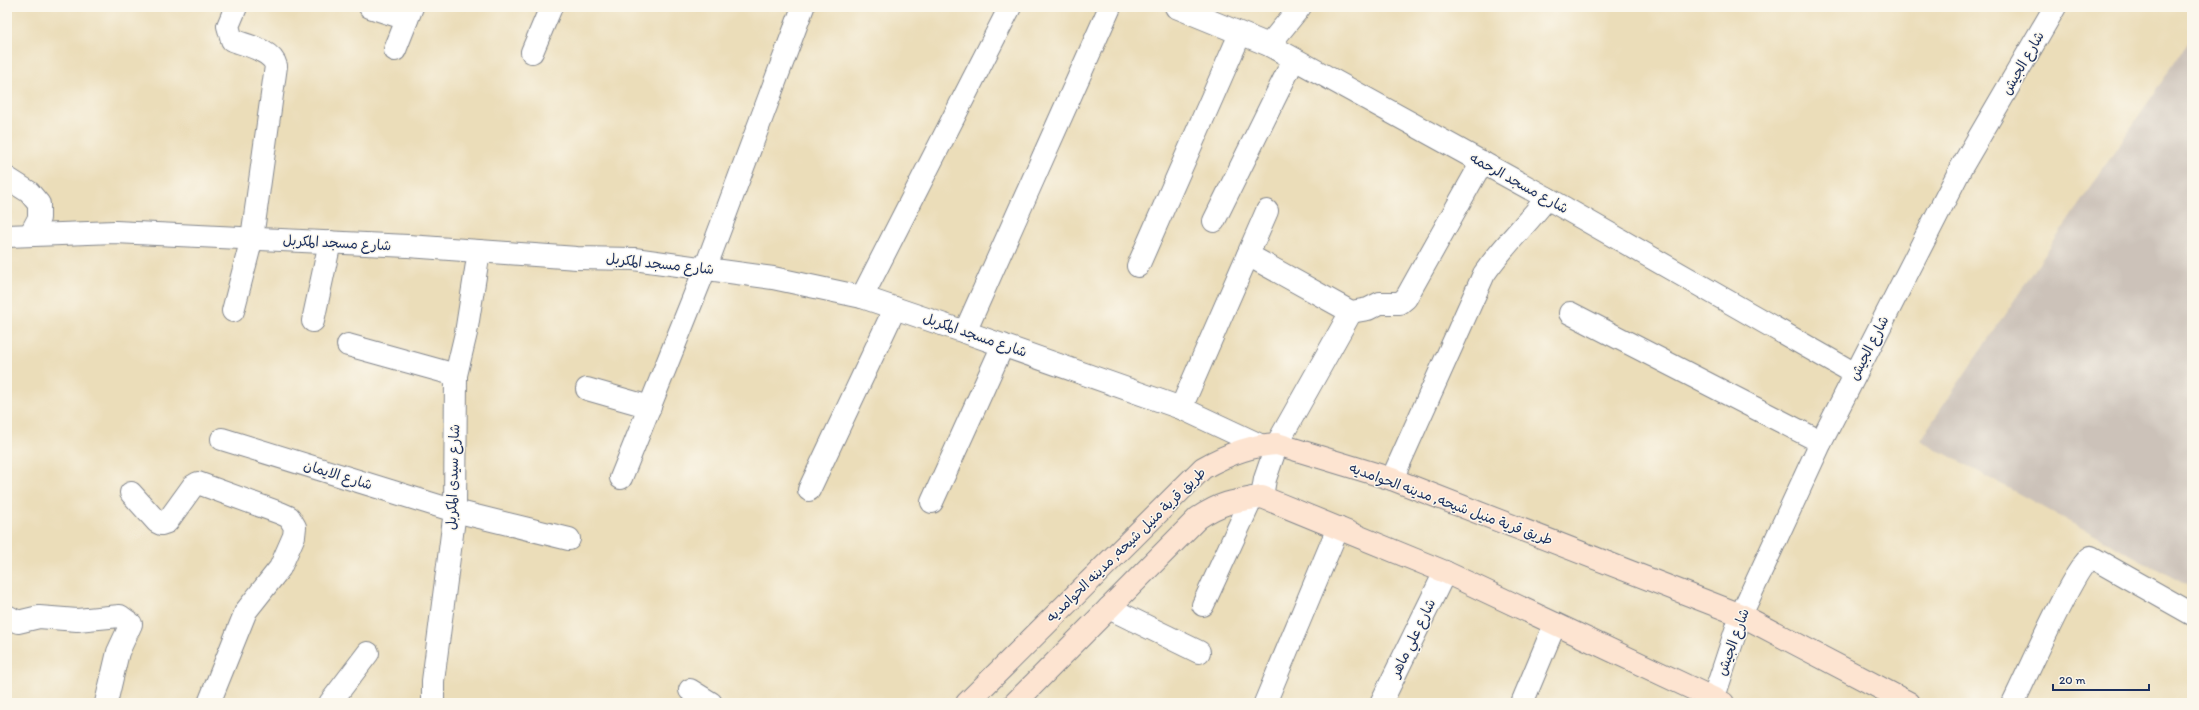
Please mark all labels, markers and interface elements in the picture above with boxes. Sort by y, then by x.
street label: شارع الجيش [1998,28,2049,98]
street label: شارع مسجد الرحمه [1466,149,1571,218]
street label: شارع مسجد المكربل [282,232,392,255]
street label: شارع مسجد المكربل [605,250,715,279]
street label: شارع مسجد المكربل [920,309,1029,362]
street label: شارع الجيش [1845,313,1893,384]
street label: شارع سيدى المكربل [443,424,464,530]
street label: شارع الايمان [301,457,374,494]
street label: طريق قرية منيل شيحه, مدينه الحوامديه [1347,459,1555,550]
street label: طريق قرية منيل شيحه, مدينه الحوامديه [1043,464,1210,627]
street label: شارع علي ماهر [1386,596,1443,683]
street label: شارع الجيش [1713,606,1754,678]
scale bar [2053,666,2149,692]
text: 20 m [2059,673,2086,687]

